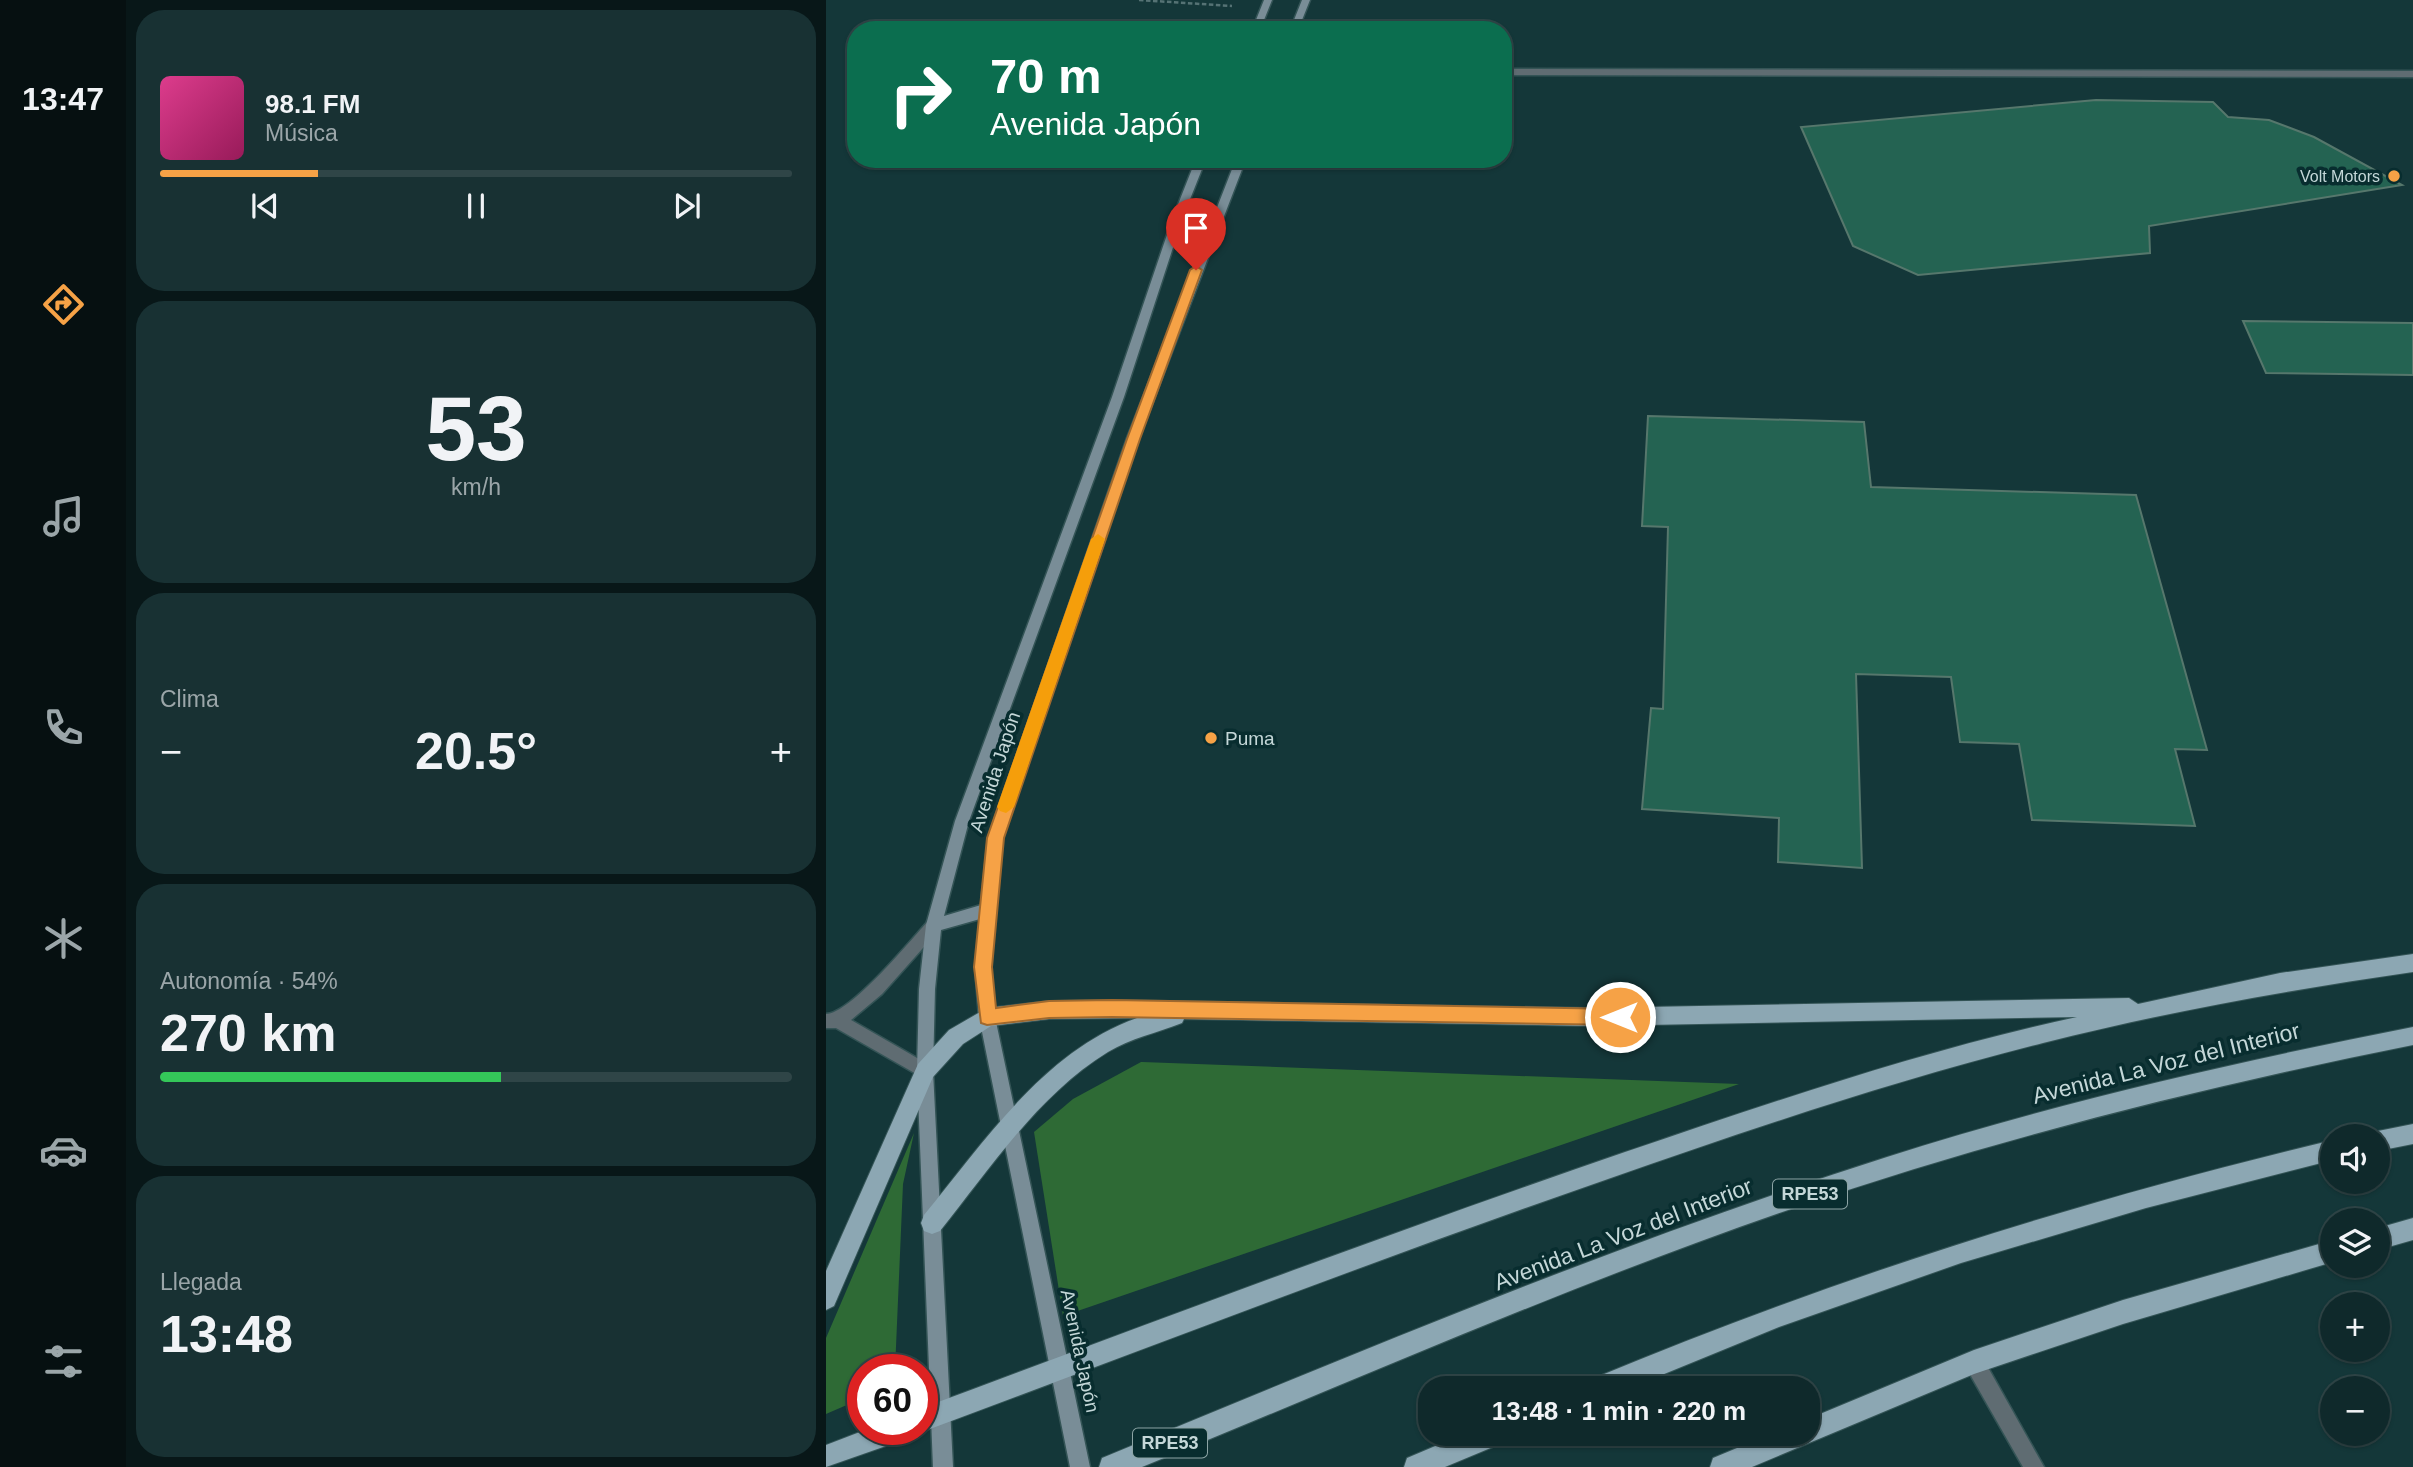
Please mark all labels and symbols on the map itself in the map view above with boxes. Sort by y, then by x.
place label: Volt Motors [2300,168,2380,185]
marker: Volt Motors [2386,168,2402,184]
pin [1166,198,1226,270]
street label: Avenida Japón [966,709,1024,835]
place label: Puma [1225,728,1275,749]
marker: Puma [1203,730,1219,746]
position arrow [1583,980,1657,1054]
street label: Avenida La Voz del Interior [2030,1017,2303,1109]
street label: Avenida La Voz del Interior [1490,1173,1756,1295]
road number: RPE53 [1773,1180,1847,1209]
street label: Avenida Japón [1057,1287,1103,1415]
speed limit sign: 60 [847,1354,938,1445]
road number: RPE53 [1133,1428,1207,1458]

